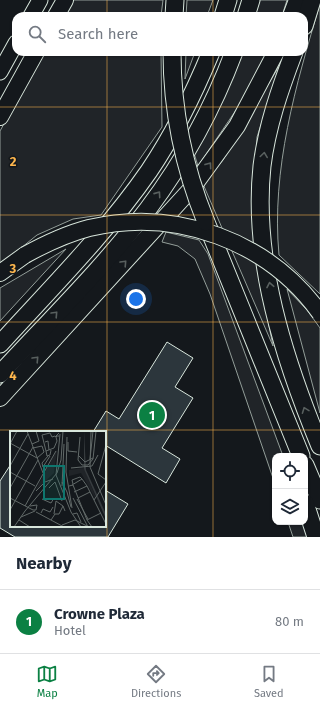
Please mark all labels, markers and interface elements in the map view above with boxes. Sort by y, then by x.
search box [12,12,308,56]
icon: search [26,23,48,45]
text: Search here [58,25,138,43]
one-way arrow [259,152,268,158]
text: 2 [10,154,17,169]
one-way arrow [204,163,211,170]
one-way arrow [153,192,160,199]
text: 3 [9,261,17,276]
one-way arrow [119,261,126,268]
one-way arrow [266,281,274,288]
your location [126,289,146,309]
one-way arrow [50,311,58,319]
one-way arrow [31,356,39,364]
text: 4 [9,368,17,383]
pin: 1 [139,400,165,430]
one-way arrow [302,406,310,413]
inset map [10,431,106,527]
map controls [272,453,308,525]
button: locate [272,453,308,489]
button: layers [272,489,308,525]
text: Nearby [16,553,71,574]
text: Crowne Plaza [54,605,145,623]
text: 1 [26,614,32,629]
text: 80 m [275,614,304,629]
text: Hotel [54,623,86,638]
tab: Map [36,663,58,700]
tab: Directions [131,663,181,700]
tab: Saved [254,663,284,700]

